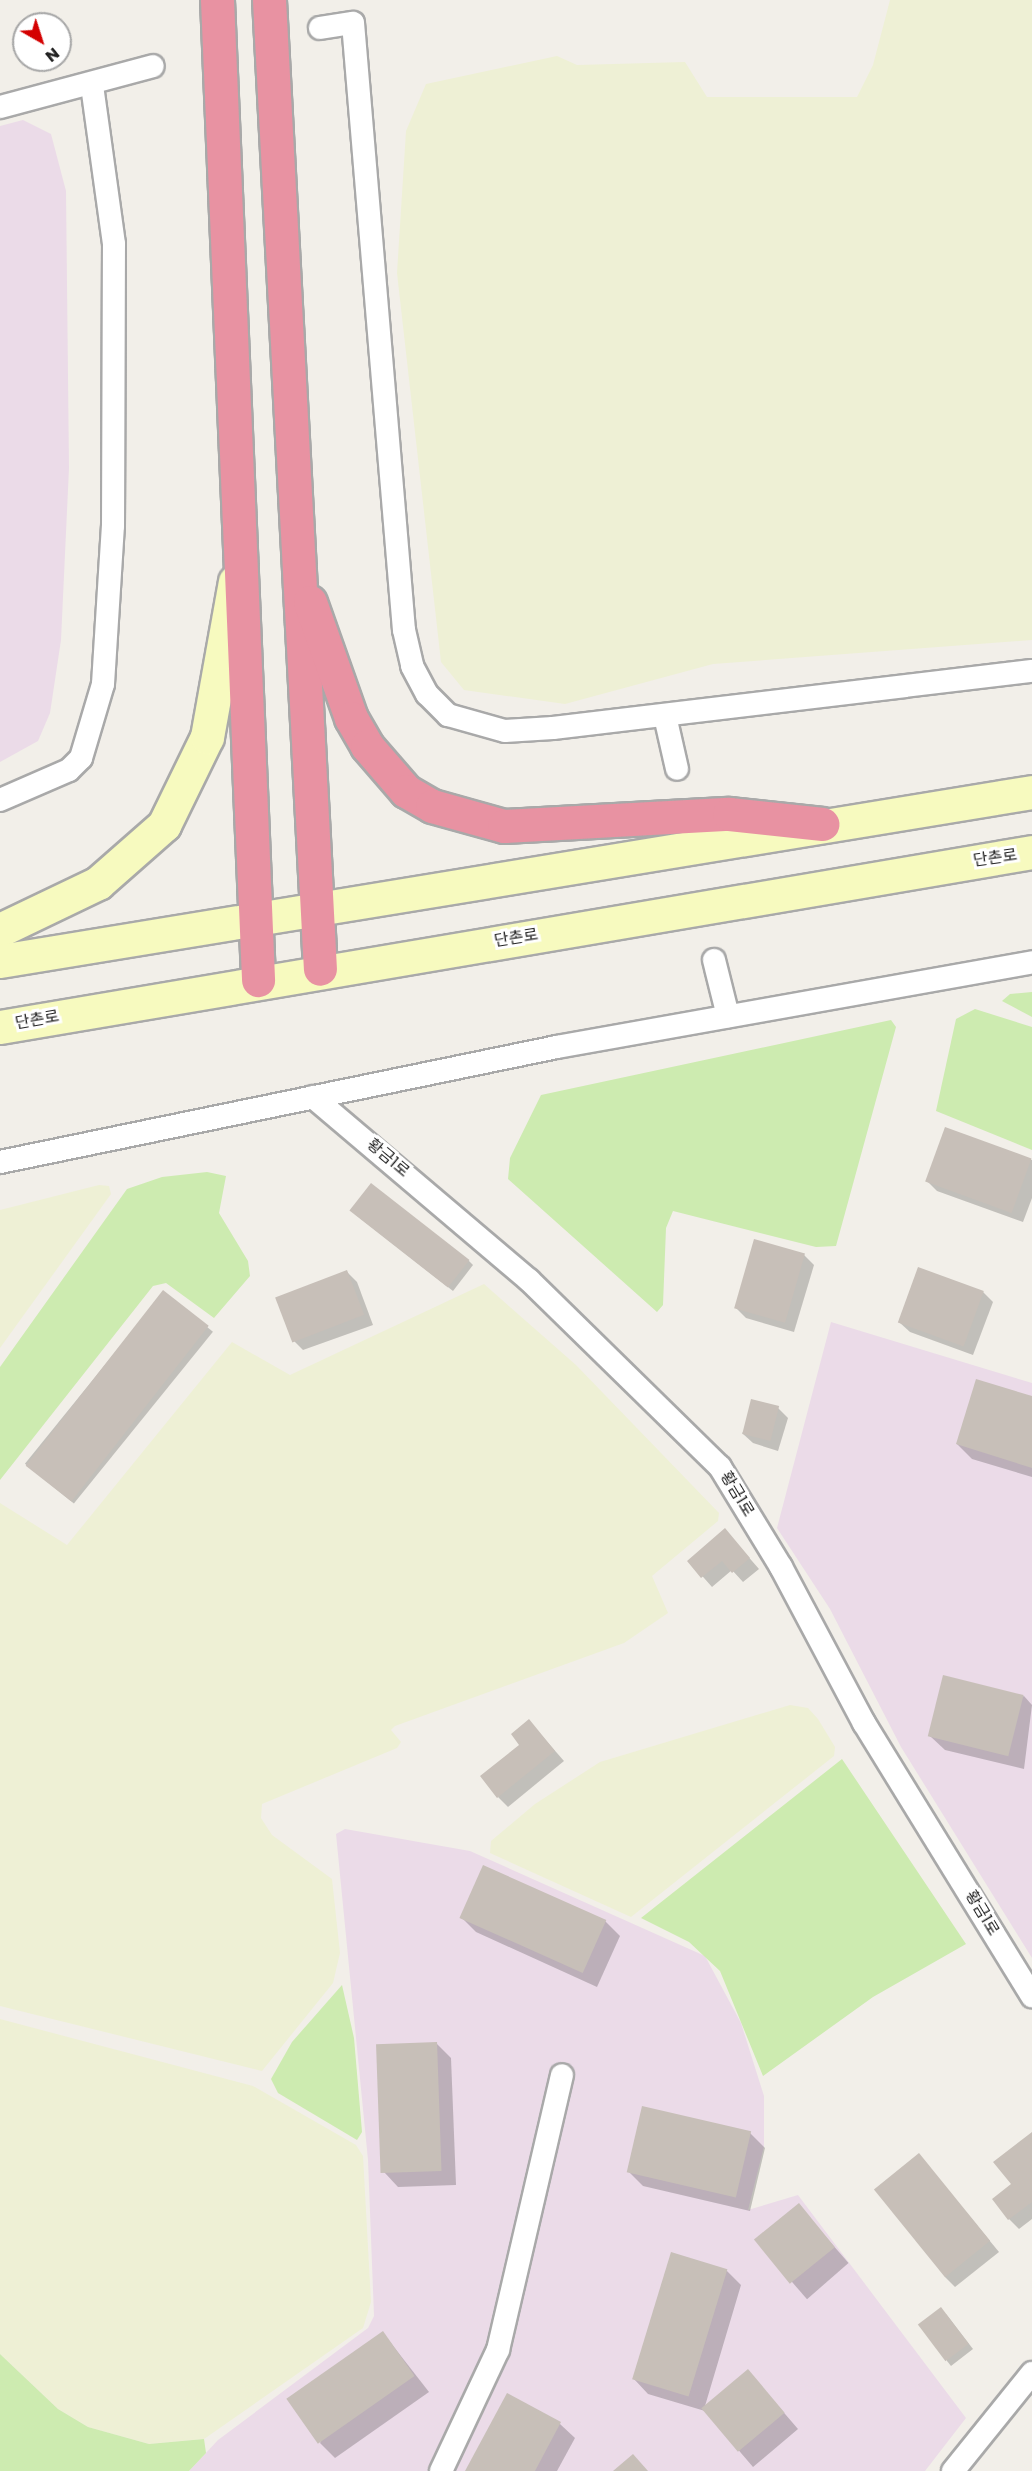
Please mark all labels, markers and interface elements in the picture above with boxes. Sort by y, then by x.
north arrow [12,12,72,72]
text: N [40,42,64,68]
street label: 단촌로 [972,845,1018,871]
street label: 단촌로 [493,925,539,951]
street label: 단촌로 [14,1007,60,1033]
street label: 황금1로 [363,1135,413,1181]
street label: 황금1로 [716,1468,758,1520]
street label: 황금1로 [961,1887,1003,1939]

